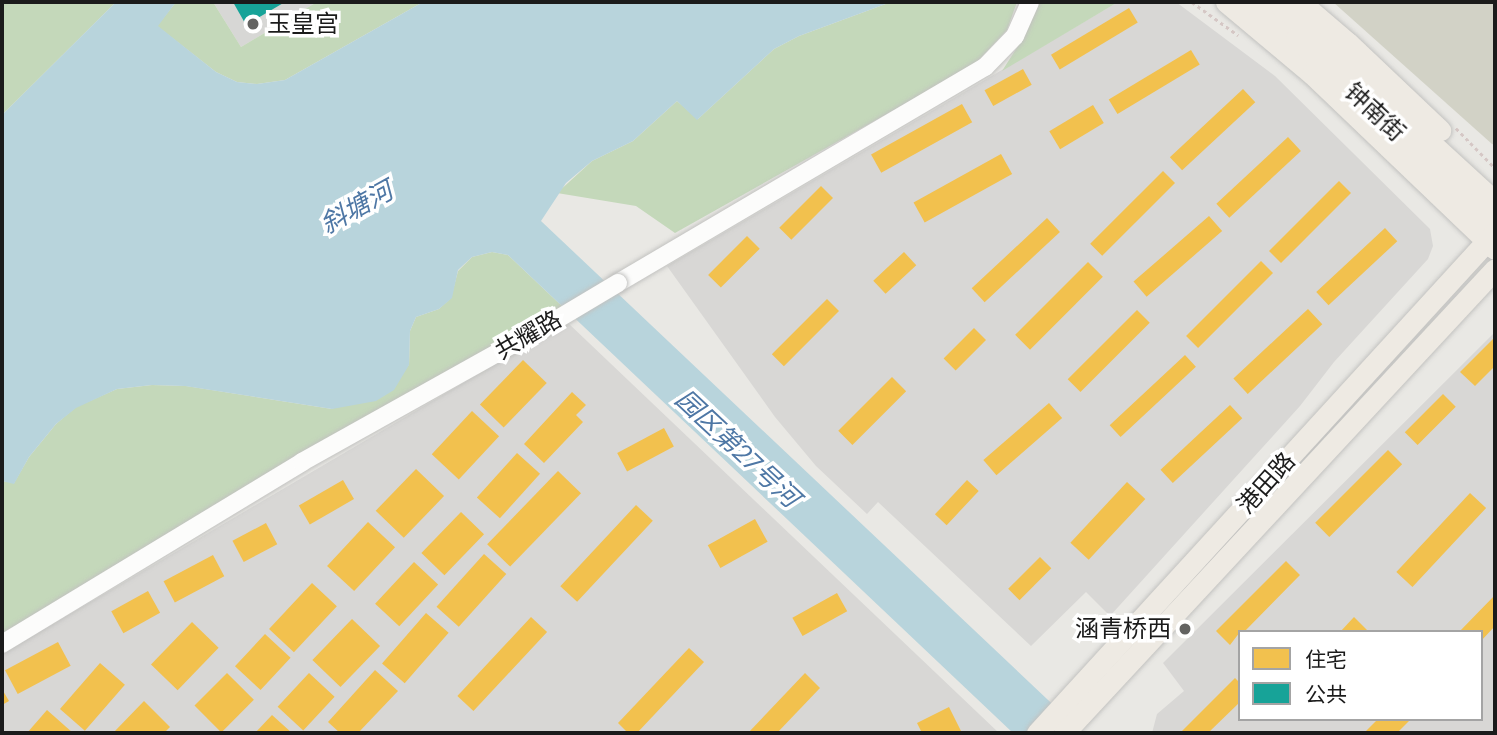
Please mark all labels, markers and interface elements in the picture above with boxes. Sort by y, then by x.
place label: 玉皇宫 [267,10,339,38]
marker: 玉皇宫 [245,16,261,32]
street label: 钟南街 [1339,77,1411,147]
water label: 斜塘河 [315,175,399,241]
street label: 共耀路 [490,305,566,365]
water label: 园区第27号河 [669,384,805,514]
street label: 港田路 [1231,447,1301,519]
place label: 涵青桥西 [1075,615,1171,643]
marker: 涵青桥西 [1177,621,1193,637]
legend [1238,630,1483,721]
text: 住宅 [1305,646,1347,674]
text: 公共 [1305,681,1347,709]

